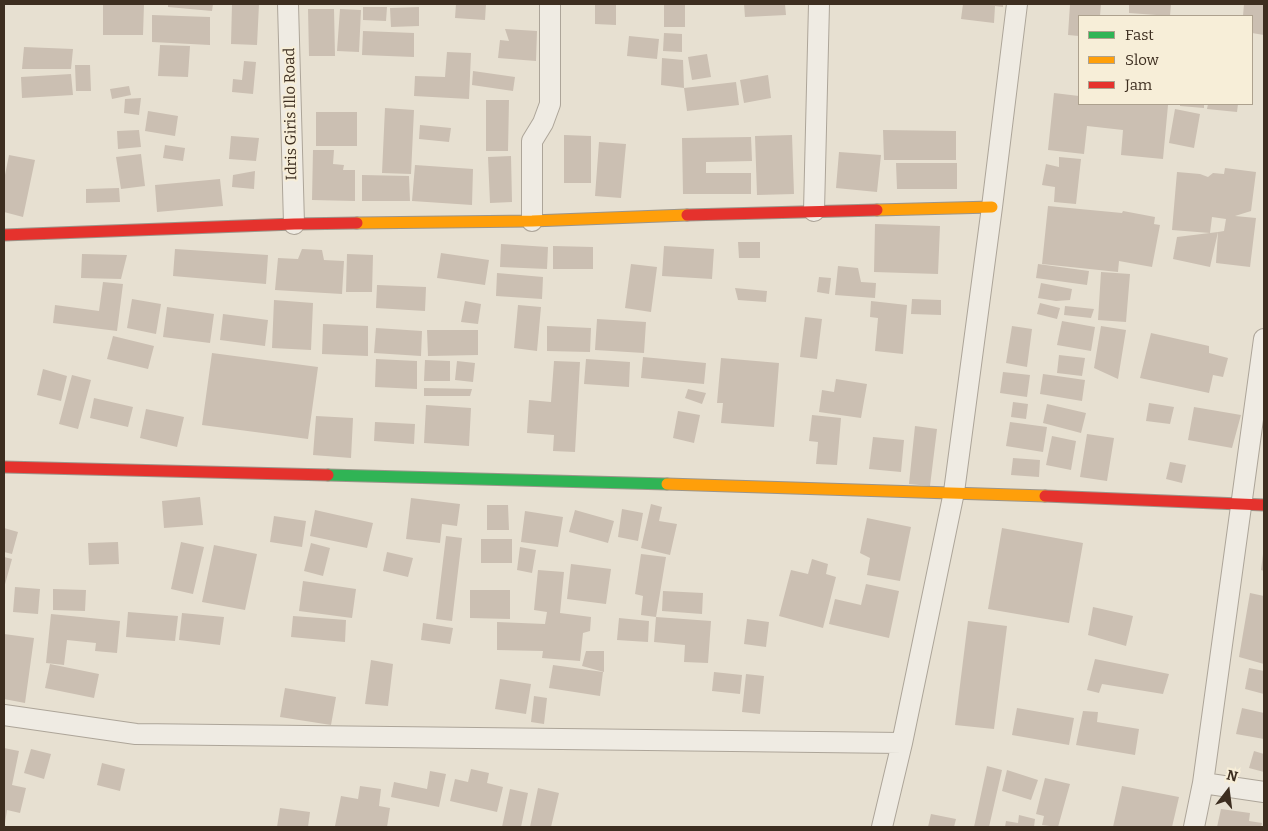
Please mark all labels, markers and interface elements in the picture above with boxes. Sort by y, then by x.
legend [1078,15,1253,105]
text: Fast [1125,26,1154,44]
street label: Idris Giris Illo Road [281,48,301,180]
text: Slow [1125,51,1159,69]
text: Jam [1125,76,1152,94]
north arrow [1203,766,1253,816]
text: N [1225,766,1239,786]

